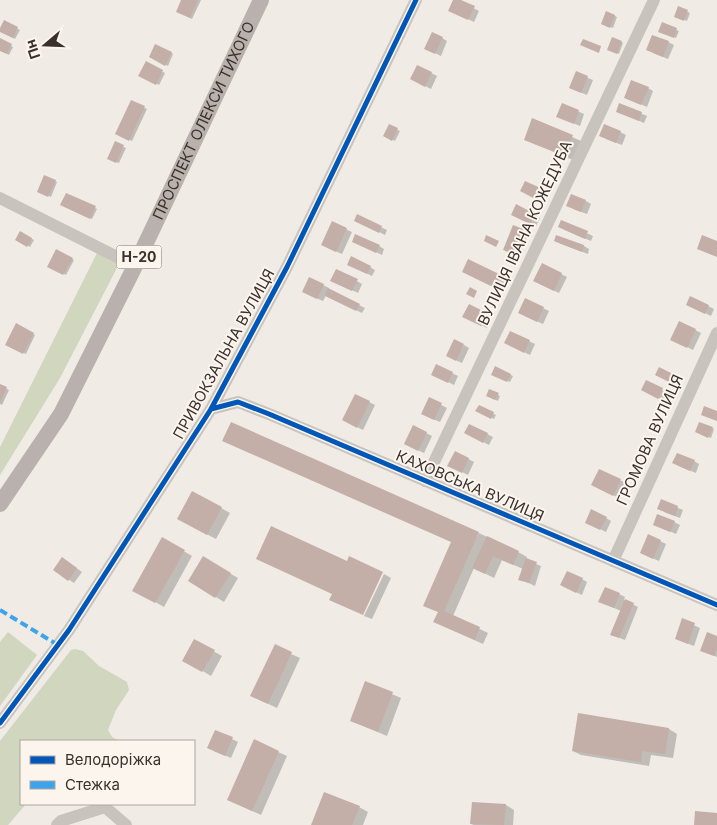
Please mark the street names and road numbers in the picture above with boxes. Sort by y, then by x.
street label: ПРОСПЕКТ ОЛЕКСИ ТИХОГО [148,18,258,223]
street label: ВУЛИЦЯ ІВАНА КОЖЕДУБА [473,137,576,328]
road number: Н-20 [116,246,162,268]
street label: ПРИВОКЗАЛЬНА ВУЛИЦЯ [169,265,278,442]
street label: ГРОМОВА ВУЛИЦЯ [612,371,687,508]
street label: КАХОВСЬКА ВУЛИЦЯ [393,446,547,525]

